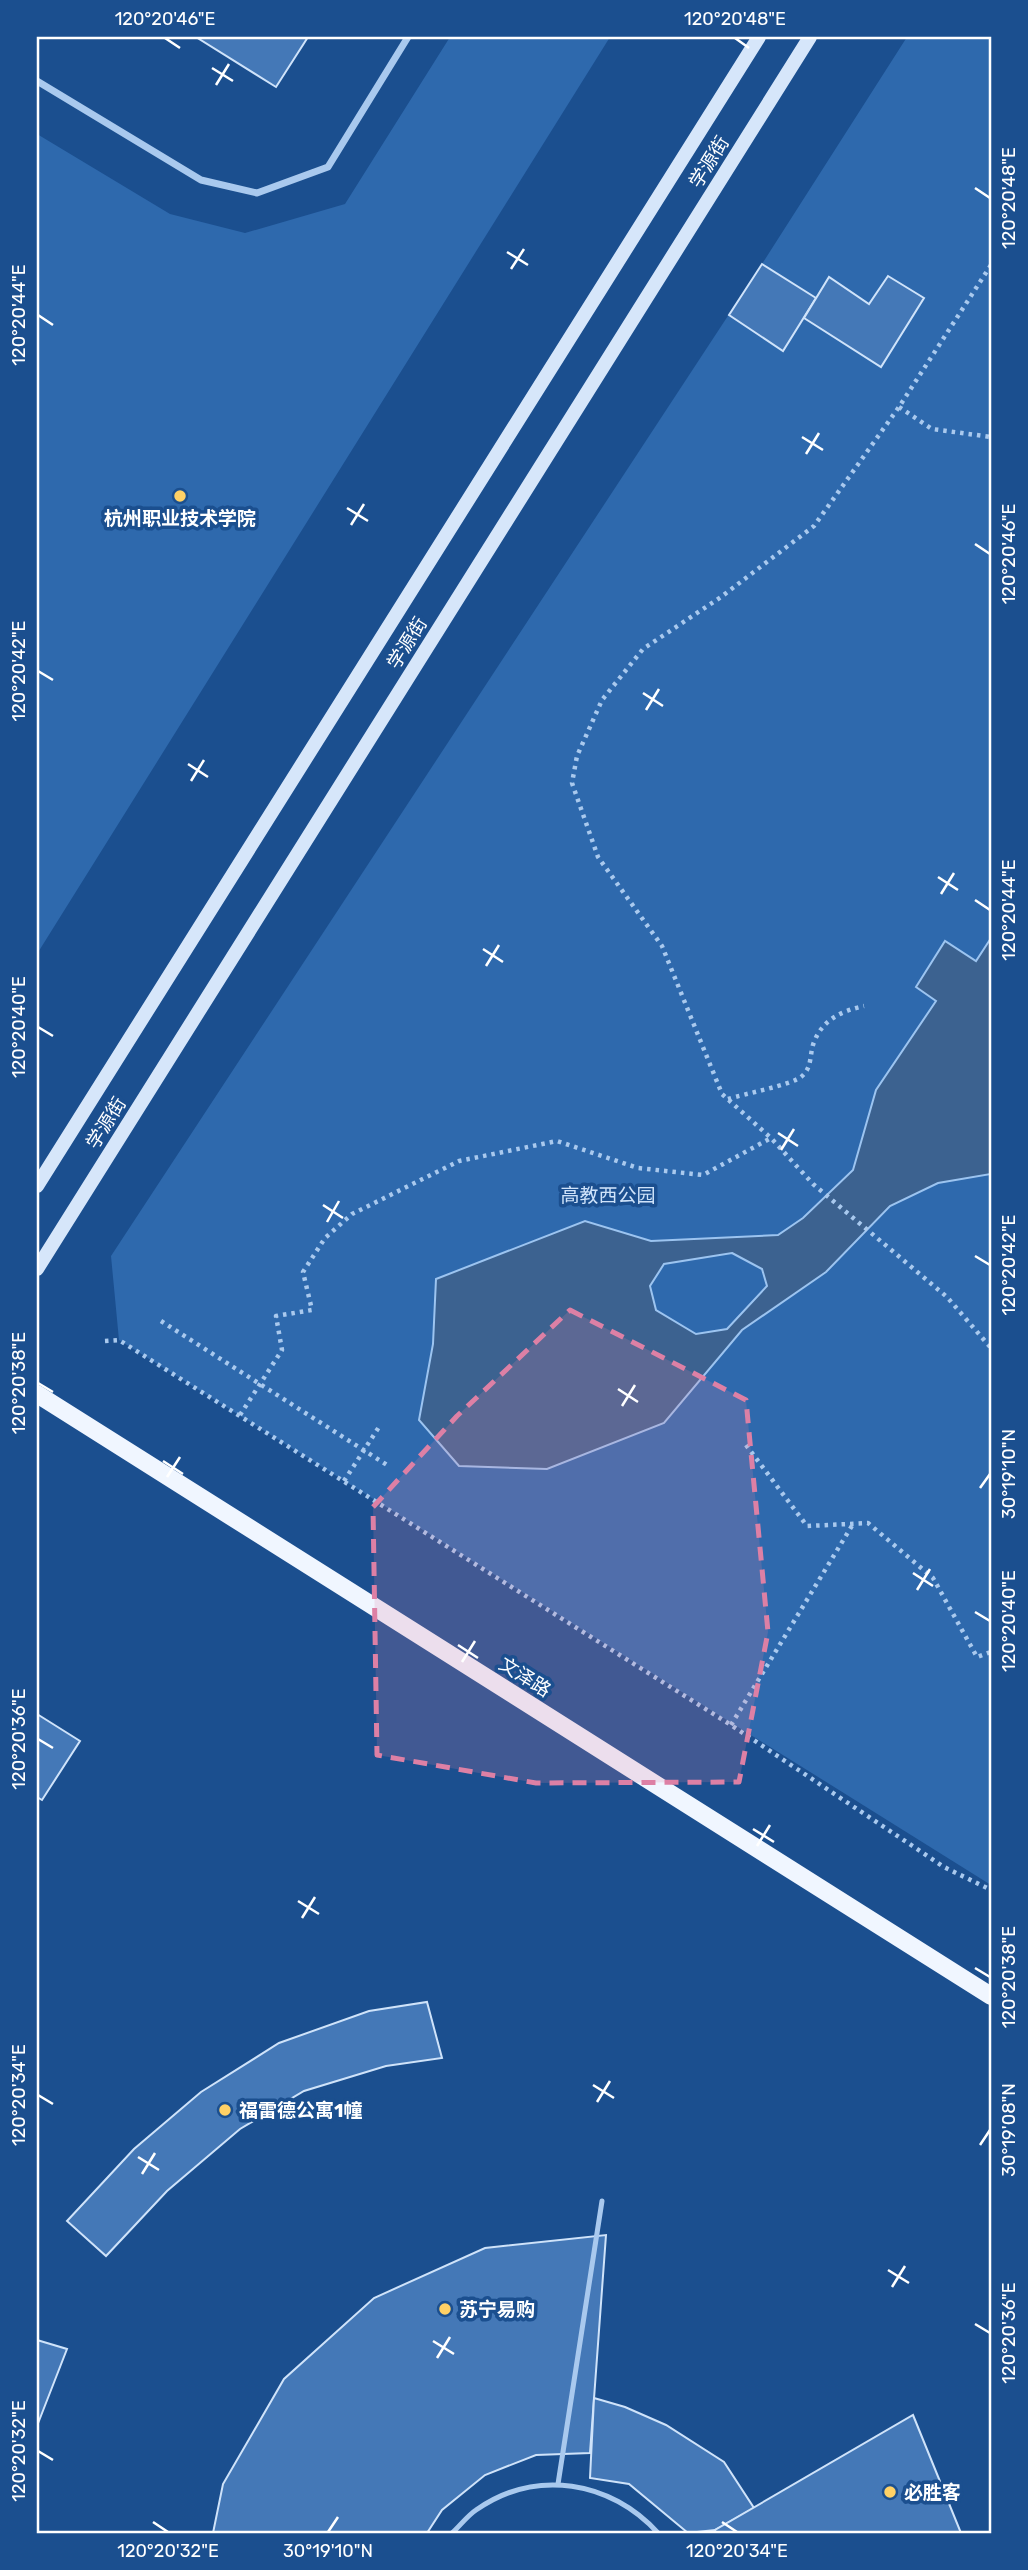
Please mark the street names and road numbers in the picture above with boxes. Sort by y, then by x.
street label: 学源街 [684,132,734,192]
street label: 学源街 [382,613,432,673]
street label: 学源街 [81,1093,131,1153]
street label: 文泽路 [495,1652,555,1702]

